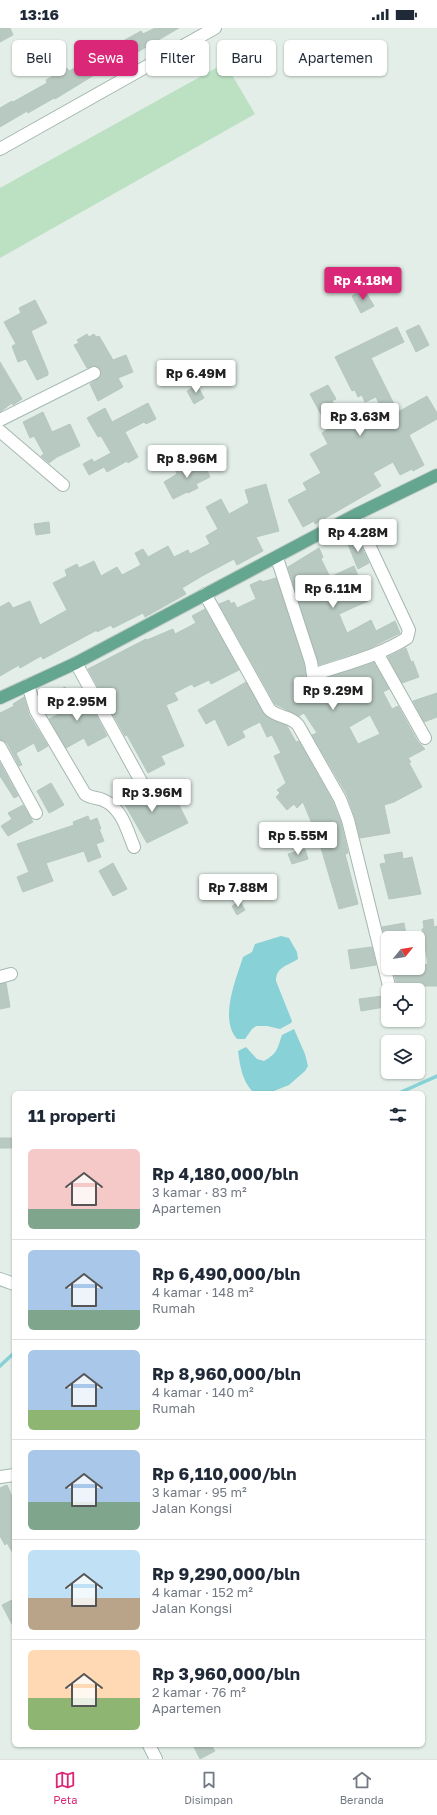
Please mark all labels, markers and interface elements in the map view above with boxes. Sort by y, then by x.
text: 13:16 [20,5,59,23]
chip: Beli [12,40,66,76]
chip: Sewa [74,40,138,76]
chip: Filter [146,40,209,76]
chip: Baru [217,40,276,76]
chip: Apartemen [284,40,387,76]
pin: Rp 4.18M [322,267,404,301]
text: Rp 4.18M [333,272,393,288]
pin: Rp 6.49M [155,360,237,394]
text: Rp 6.49M [166,365,226,381]
pin: Rp 3.63M [319,403,401,437]
text: Rp 3.63M [330,408,390,424]
pin: Rp 8.96M [146,445,228,479]
text: Rp 8.96M [157,450,217,466]
pin: Rp 4.28M [317,519,399,553]
text: Rp 4.28M [328,524,388,540]
pin: Rp 6.11M [292,575,374,609]
text: Rp 6.11M [304,580,362,596]
pin: Rp 9.29M [292,677,374,711]
text: Rp 9.29M [303,682,363,698]
pin: Rp 2.95M [36,688,118,722]
text: Rp 2.95M [47,693,107,709]
pin: Rp 3.96M [111,779,193,813]
text: Rp 3.96M [122,784,182,800]
pin: Rp 5.55M [257,822,339,856]
text: Rp 5.55M [268,827,328,843]
pin: Rp 7.88M [197,874,279,908]
text: Rp 7.88M [208,879,268,895]
north arrow [381,931,425,975]
map controls [381,931,425,1079]
button: locate [381,983,425,1027]
button: layers [381,1035,425,1079]
icon: filters [387,1104,409,1126]
text: 11 properti [28,1105,116,1126]
text: Rp 4,180,000/bln [152,1163,298,1184]
icon: home [60,1165,108,1213]
text: 3 kamar · 83 m² [152,1184,247,1200]
text: Apartemen [152,1200,221,1216]
text: Rp 6,490,000/bln [152,1263,300,1284]
icon: home [60,1266,108,1314]
text: 4 kamar · 148 m² [152,1284,254,1300]
text: Rumah [152,1300,195,1316]
text: Rp 8,960,000/bln [152,1363,301,1384]
icon: home [60,1366,108,1414]
text: 4 kamar · 140 m² [152,1384,254,1400]
text: Rumah [152,1400,195,1416]
text: Rp 6,110,000/bln [152,1463,297,1484]
icon: home [60,1466,108,1514]
text: 3 kamar · 95 m² [152,1484,247,1500]
text: Jalan Kongsi [152,1500,232,1516]
text: Rp 9,290,000/bln [152,1563,300,1584]
icon: home [60,1566,108,1614]
text: 4 kamar · 152 m² [152,1584,253,1600]
text: Jalan Kongsi [152,1600,232,1616]
text: Rp 3,960,000/bln [152,1663,300,1684]
icon: home [60,1666,108,1714]
text: 2 kamar · 76 m² [152,1684,246,1700]
text: Apartemen [152,1700,221,1716]
tab: Peta [53,1769,77,1806]
tab: Disimpan [184,1769,233,1806]
tab: Beranda [340,1769,384,1806]

